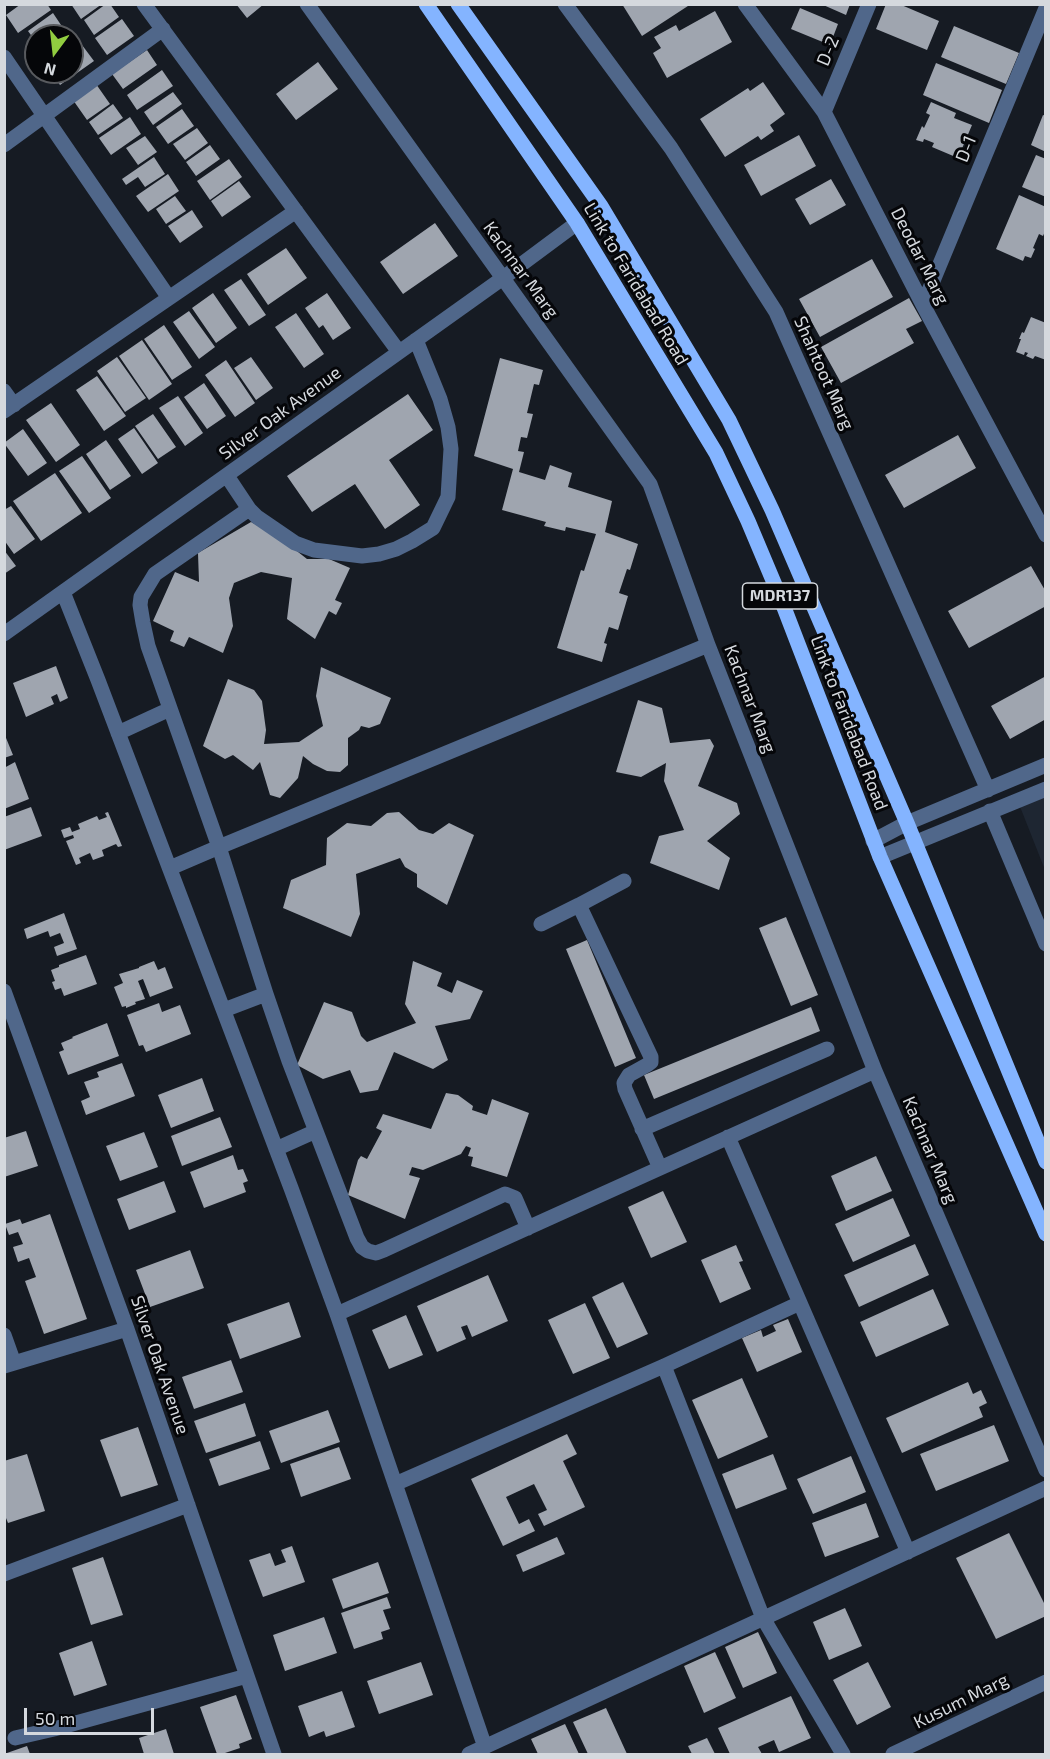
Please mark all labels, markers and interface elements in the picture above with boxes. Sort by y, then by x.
north arrow [24,24,84,84]
street label: D-2 [812,33,844,69]
text: N [42,59,58,81]
street label: D-1 [951,133,981,165]
street label: Link to Faridabad Road [579,199,693,369]
street label: Deodar Marg [886,204,954,308]
street label: Kachnar Marg [479,217,563,323]
street label: Shahtoot Marg [789,313,859,433]
street label: Silver Oak Avenue [215,362,345,464]
road number: MDR137 [742,583,818,609]
street label: Link to Faridabad Road [806,633,892,813]
street label: Kachnar Marg [719,642,781,756]
street label: Kachnar Marg [898,1093,962,1207]
street label: Silver Oak Avenue [126,1293,194,1437]
street label: Kusum Marg [910,1669,1012,1733]
scale bar [27,1696,158,1734]
text: 50 m [35,1707,75,1729]

